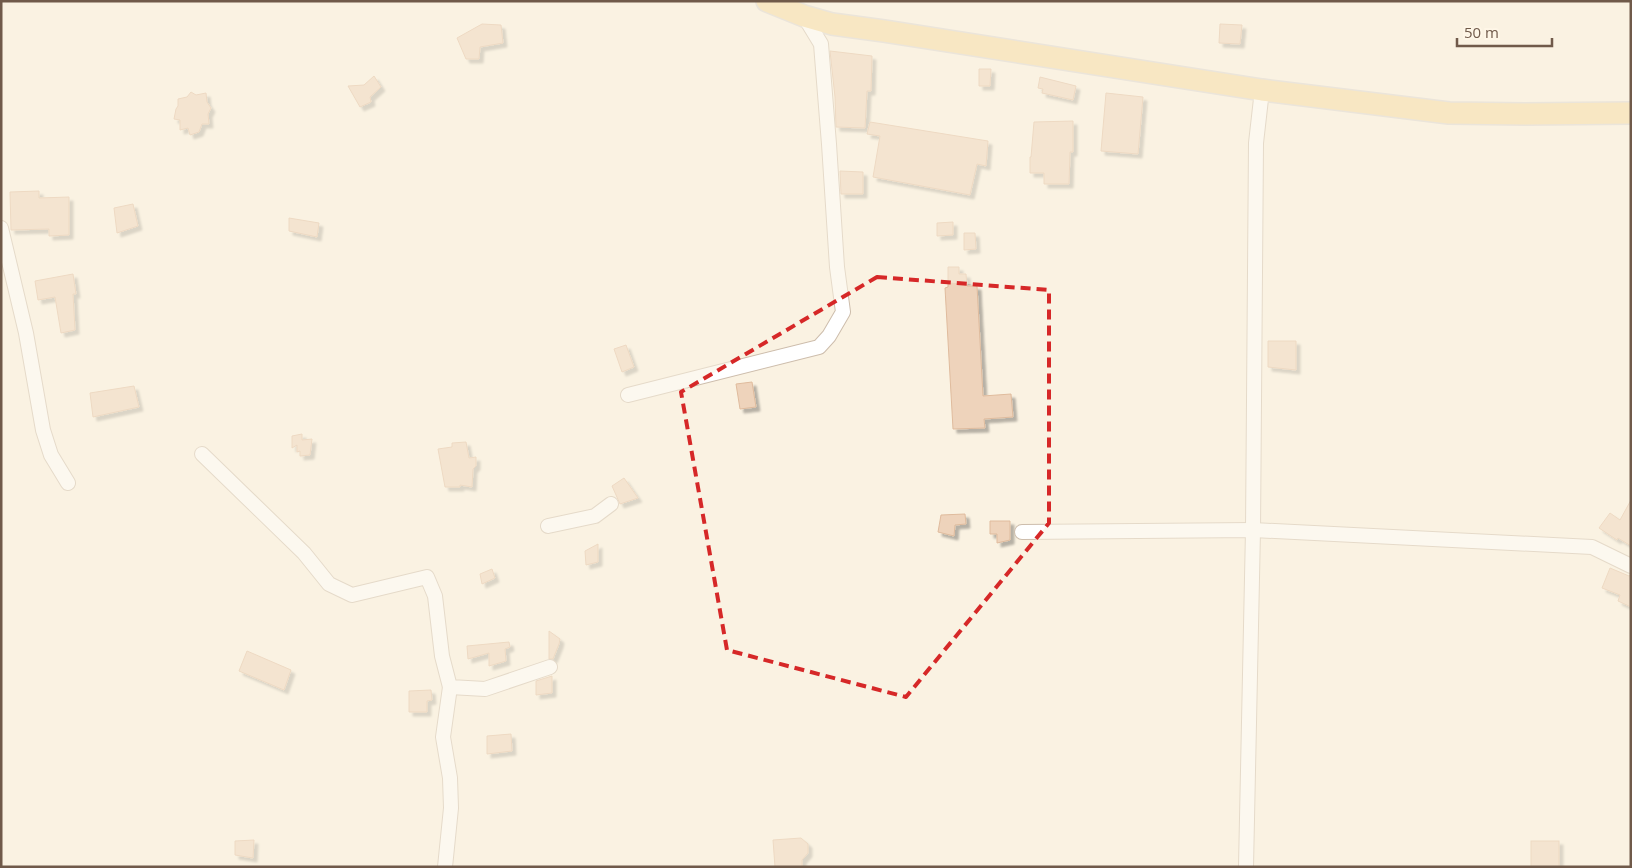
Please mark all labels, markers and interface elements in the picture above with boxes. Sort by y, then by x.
scale bar [1457,15,1552,47]
text: 50 m [1464,22,1499,42]

